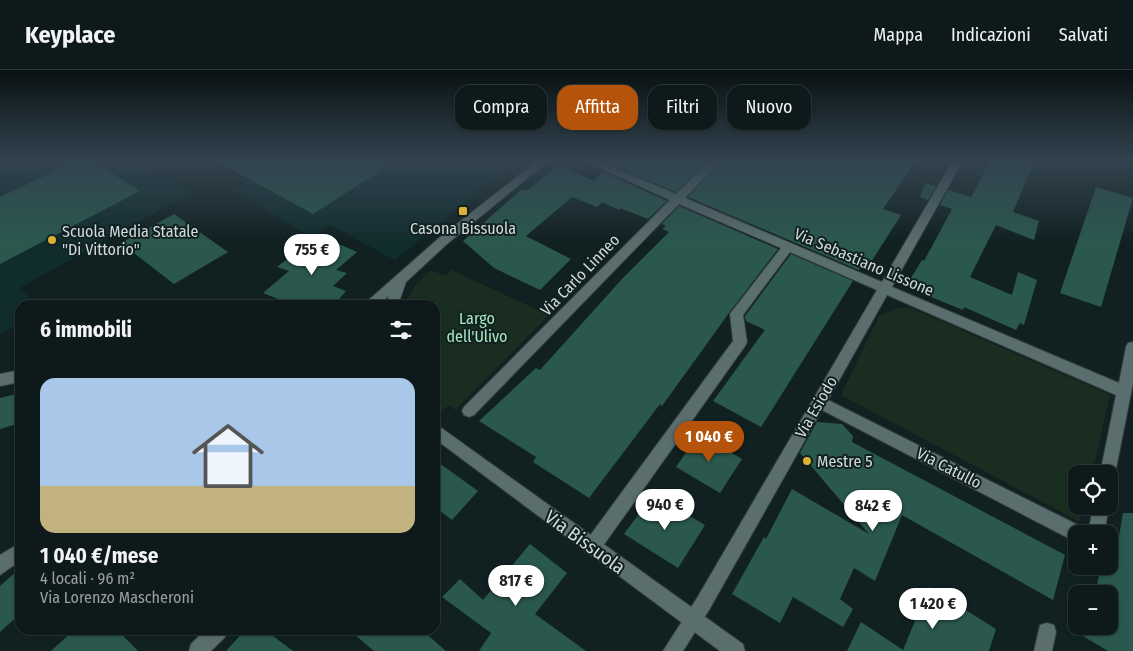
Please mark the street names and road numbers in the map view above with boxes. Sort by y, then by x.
street label: Via Sebastiano Lissone [791,224,937,300]
street label: Via Carlo Linneo [536,230,624,320]
street label: Via Esiodo [791,373,841,441]
street label: Via Catullo [914,444,984,492]
street label: Via Bissuola [540,505,630,579]

